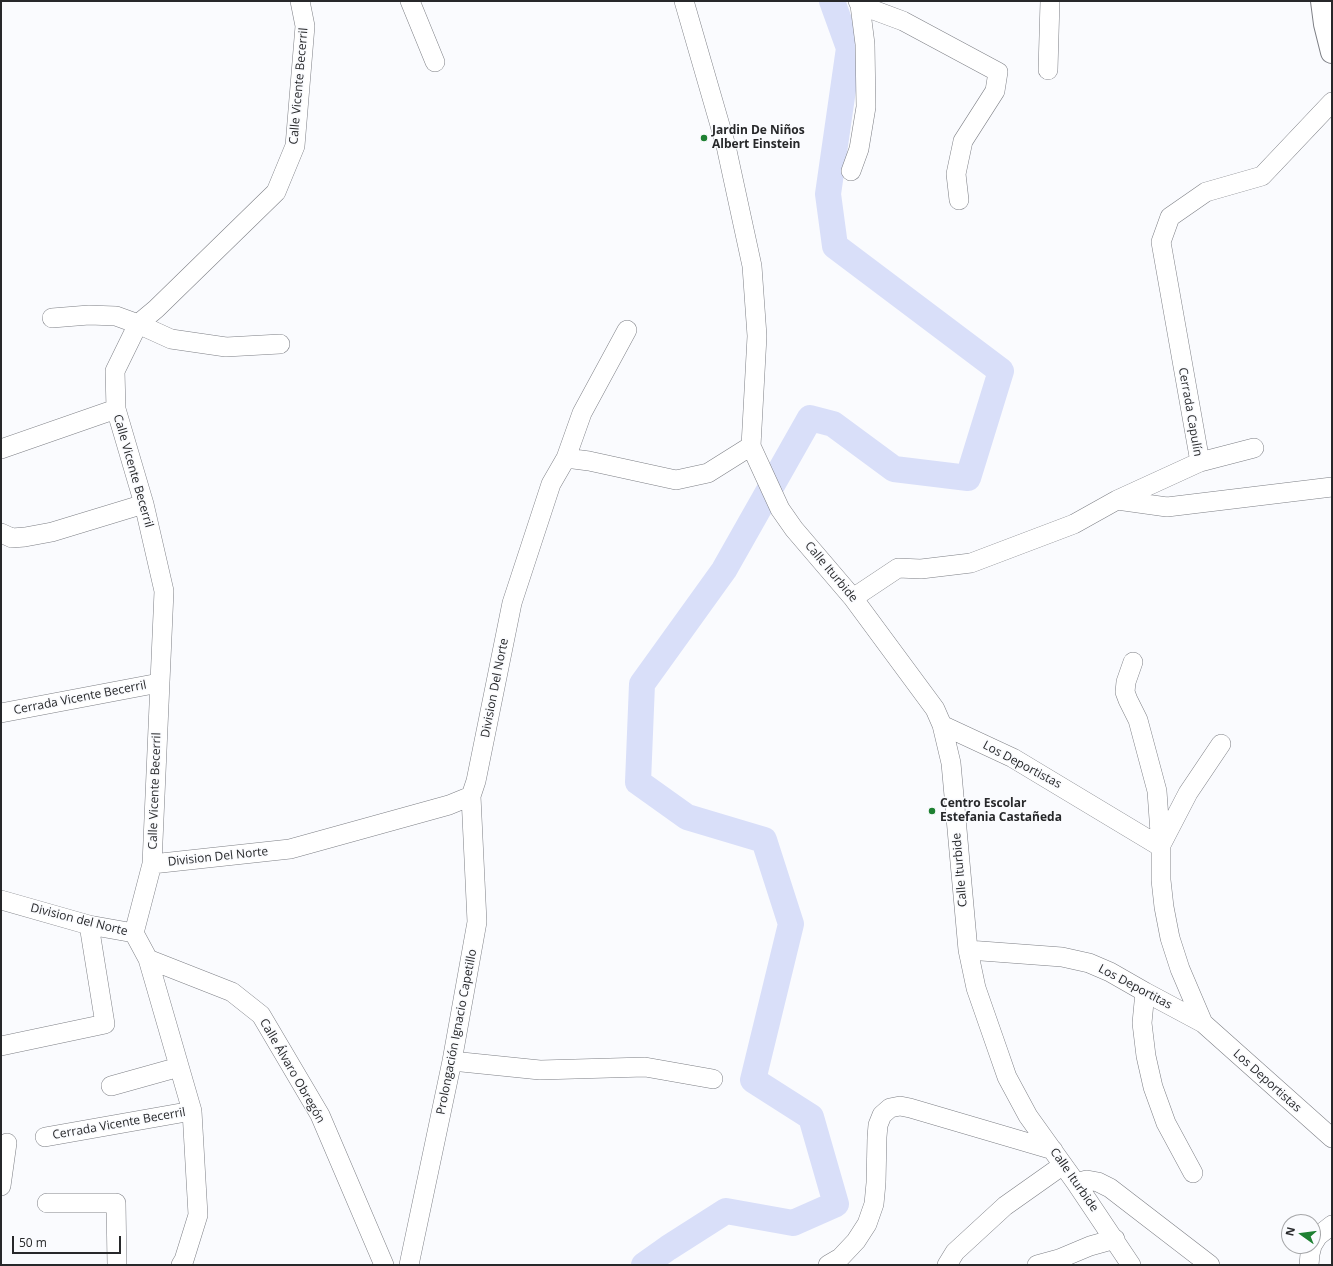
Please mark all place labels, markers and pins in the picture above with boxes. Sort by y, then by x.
place label: Jardin De Niños Albert Einstein [712,124,805,152]
marker: Jardin De Niños Albert Einstein [699,133,709,143]
place label: Centro Escolar Estefania Castañeda [940,797,1062,825]
marker: Centro Escolar Estefania Castañeda [927,806,937,816]

